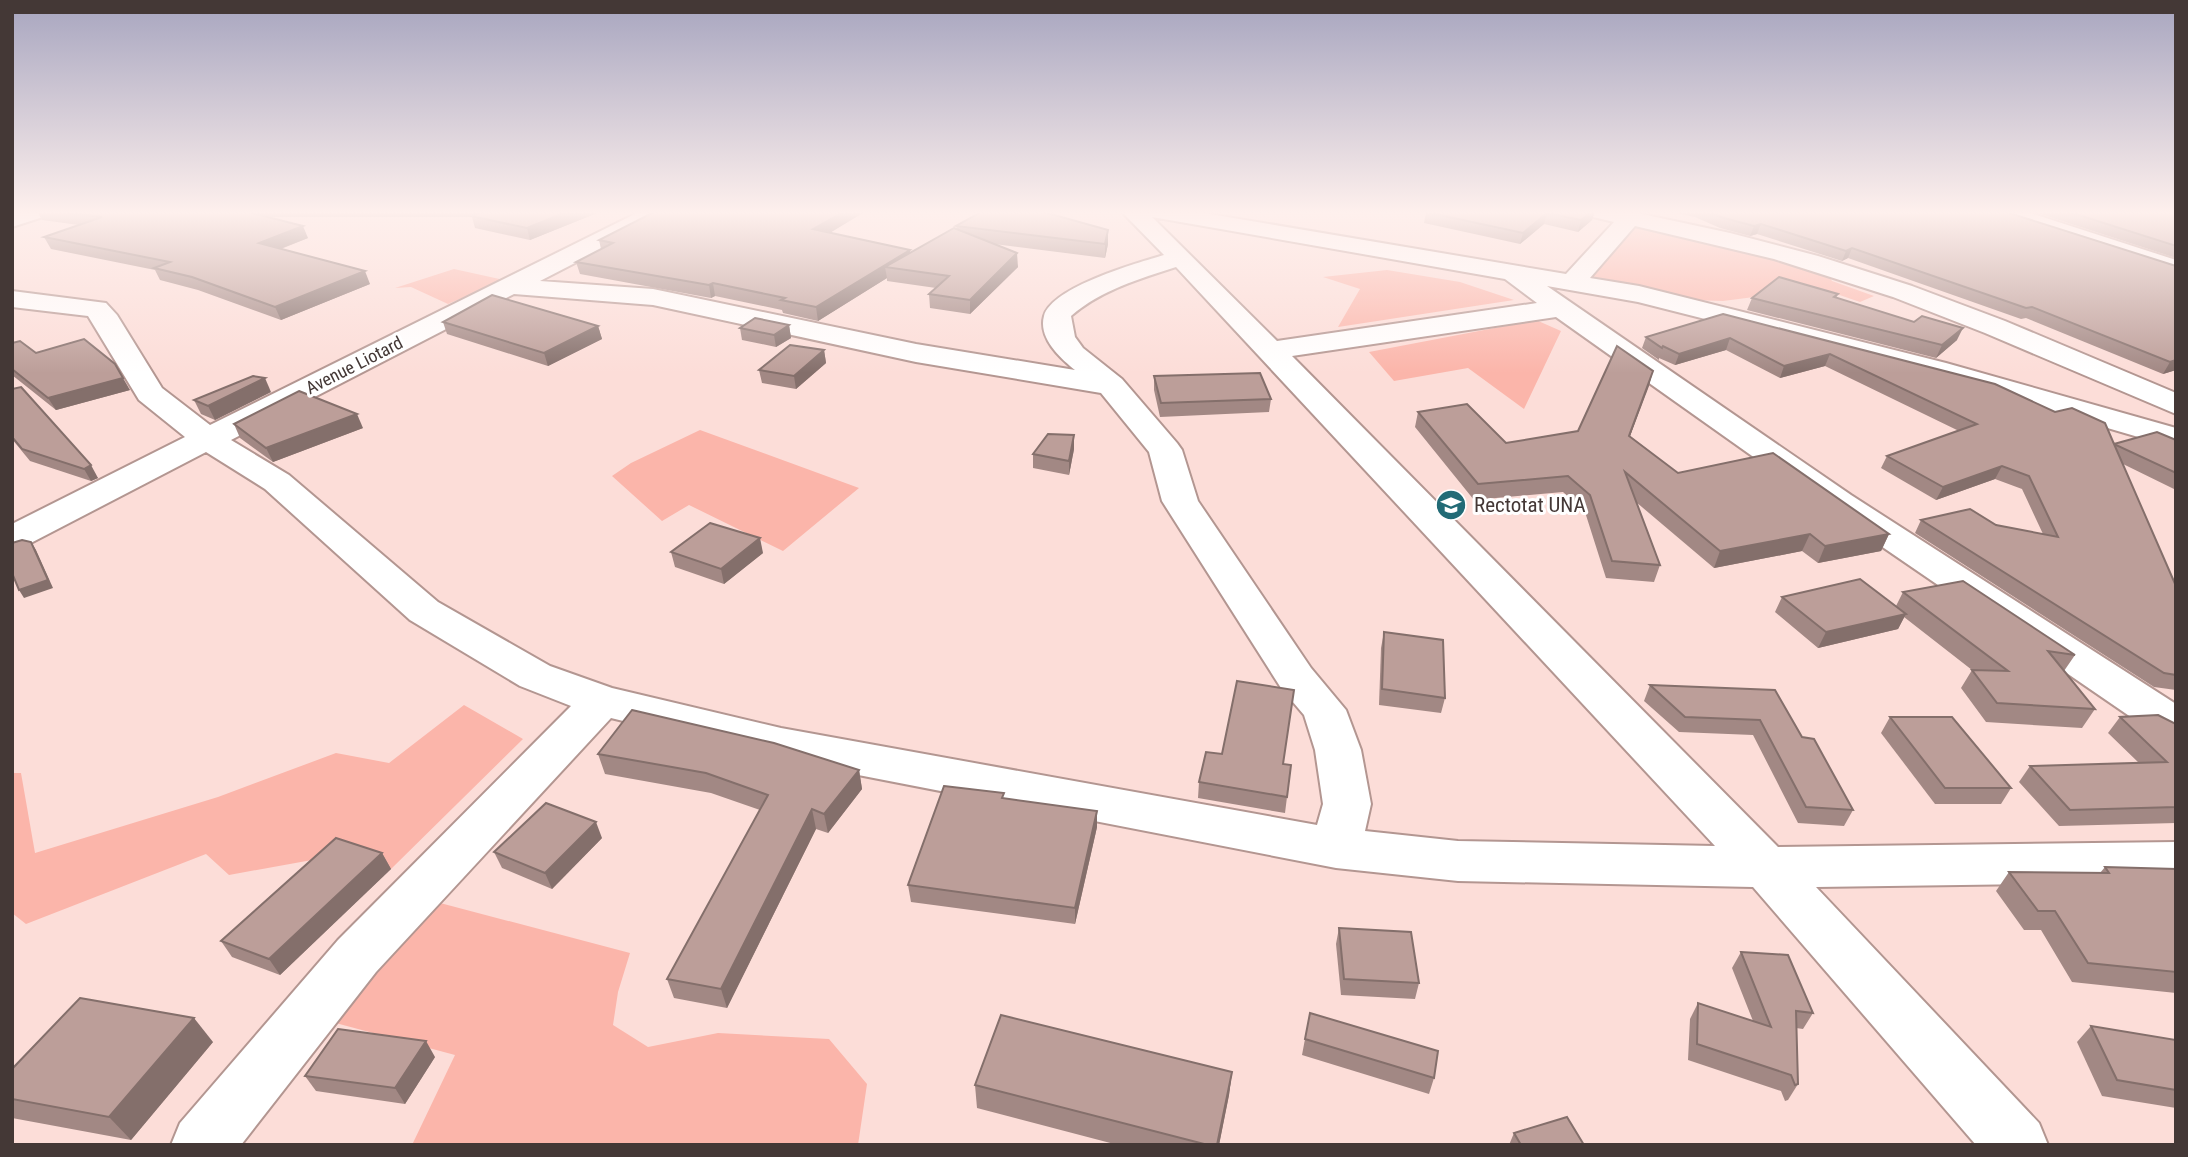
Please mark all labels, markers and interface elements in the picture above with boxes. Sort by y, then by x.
street label: Avenue Liotard [302,332,406,398]
school or university icon: Rectotat UNA [1434,488,1468,522]
place label: Rectotat UNA [1474,493,1586,517]

